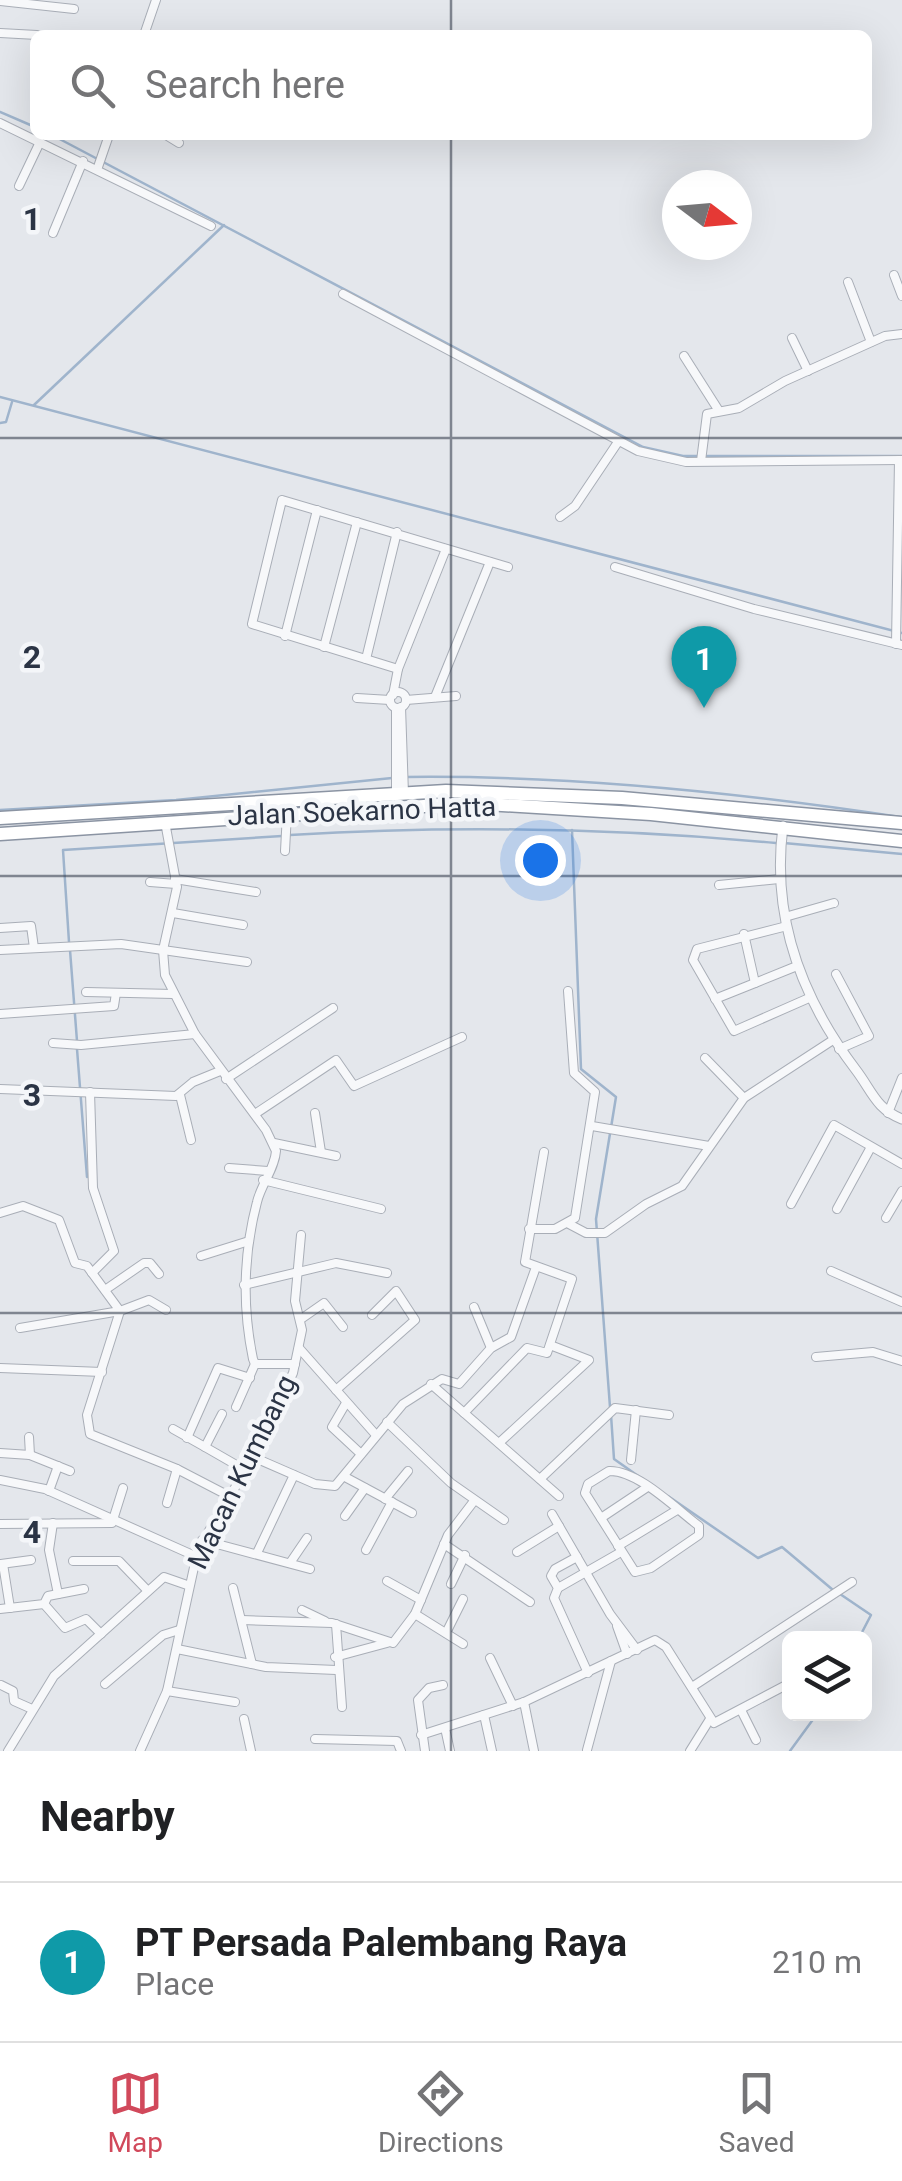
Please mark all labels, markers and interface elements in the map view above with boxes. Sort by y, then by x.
search box [30,30,872,140]
icon: search [65,58,120,113]
text: Search here [145,63,345,107]
north arrow [662,170,752,260]
text: 1 [23,200,41,238]
pin: 1 [672,626,736,708]
text: 2 [23,638,41,676]
street label: Jalan Soekarno Hatta [227,790,497,832]
your location [515,835,566,886]
text: 3 [23,1076,41,1114]
street label: Macan Kumbang [181,1370,303,1574]
text: 4 [23,1513,41,1551]
map controls [782,1631,872,1721]
button: layers [782,1631,872,1721]
text: Nearby [40,1792,175,1841]
text: PT Persada Palembang Raya [135,1921,627,1965]
text: 1 [63,1943,82,1981]
text: 210 m [772,1943,862,1981]
text: Place [135,1965,214,2003]
tab: Map [108,2066,163,2159]
tab: Directions [378,2066,504,2159]
tab: Saved [719,2066,794,2159]

